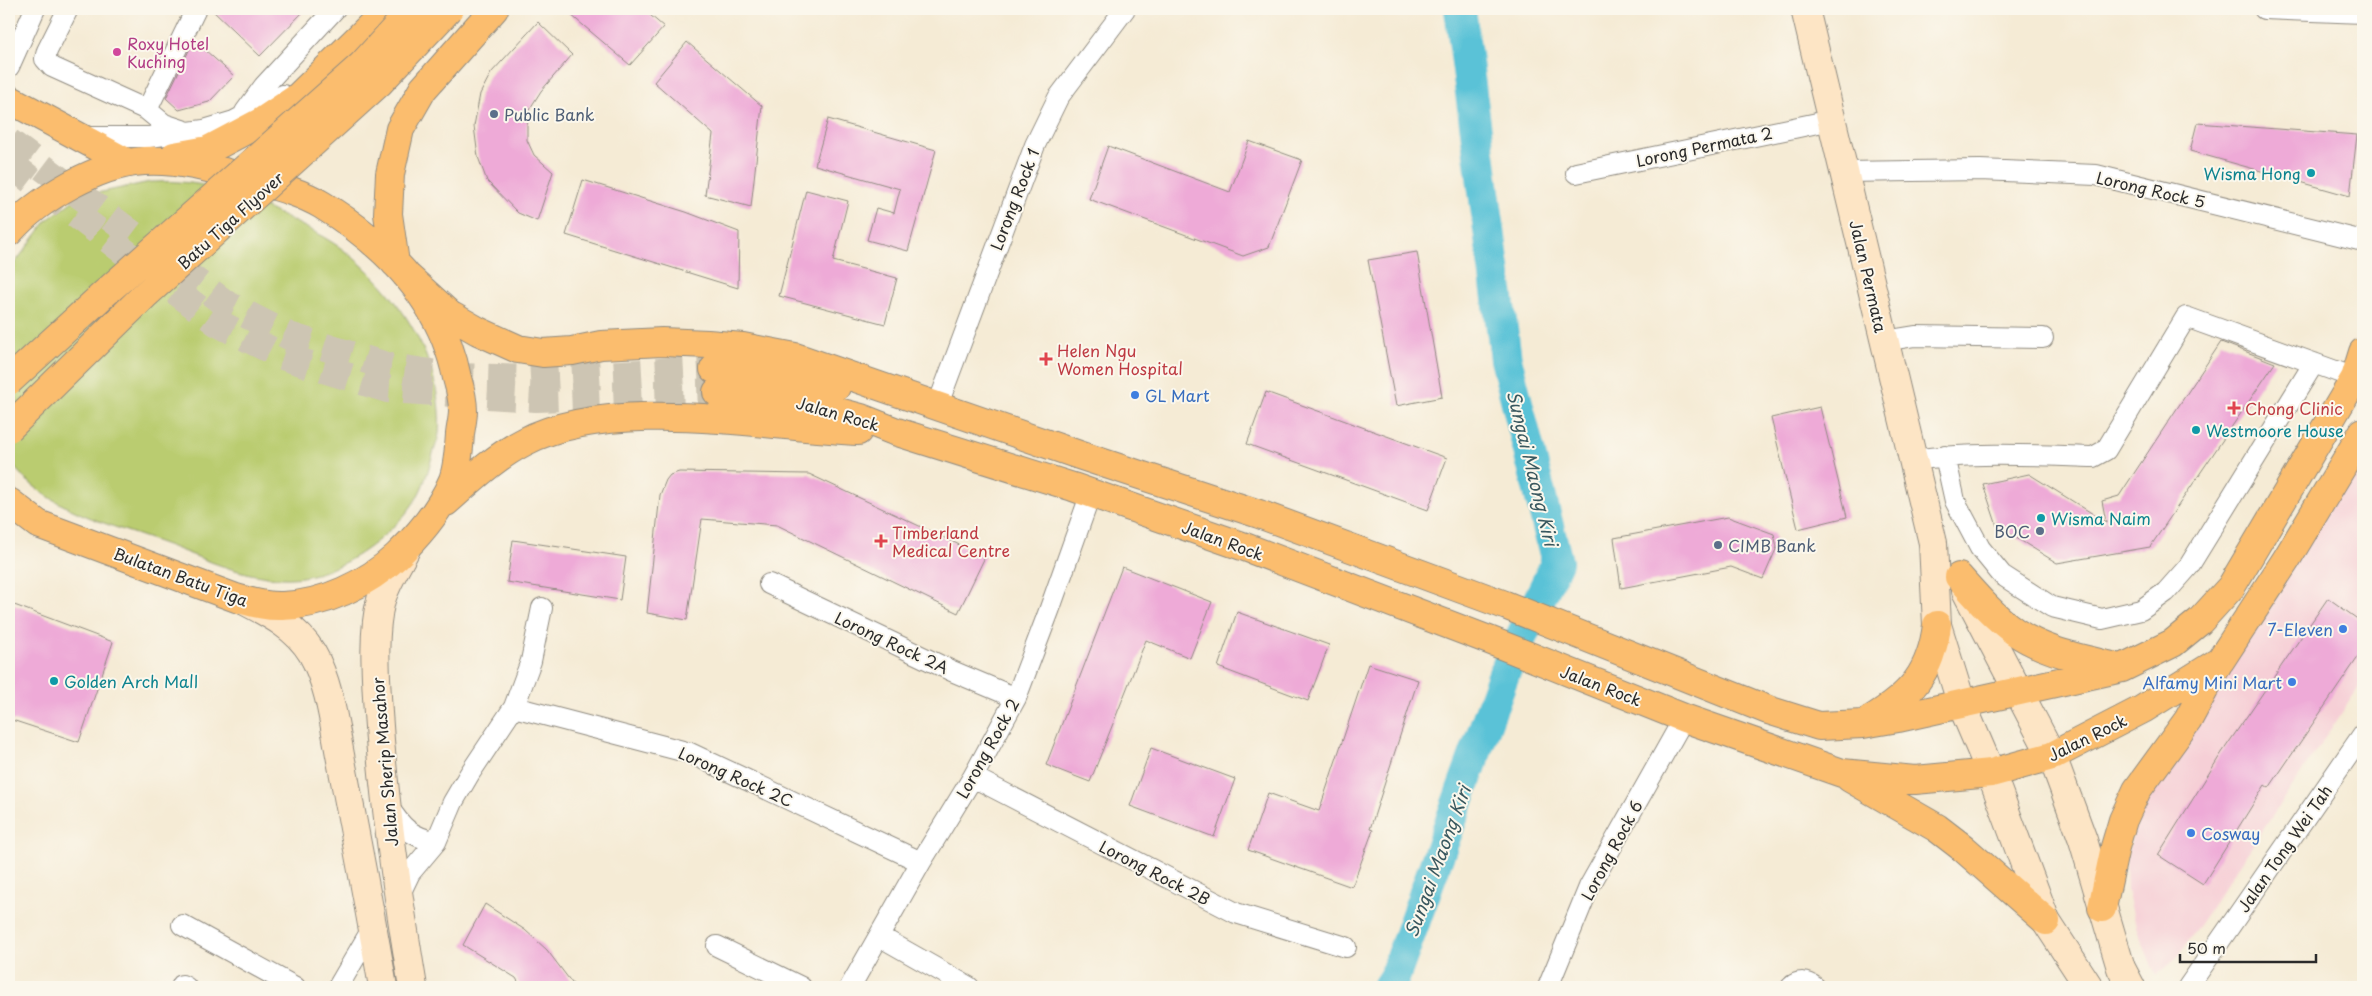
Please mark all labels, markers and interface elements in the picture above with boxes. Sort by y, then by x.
place label: Roxy Hotel Kuching [127,31,209,73]
marker: Roxy Hotel Kuching [111,46,123,58]
place label: Public Bank [504,102,595,126]
marker: Public Bank [488,108,500,120]
street label: Lorong Permata 2 [1634,120,1774,172]
street label: Lorong Rock 1 [984,144,1044,254]
place label: Wisma Hong [2204,161,2301,185]
street label: Batu Tiga Flyover [172,165,289,274]
street label: Lorong Rock 5 [2094,165,2208,213]
marker: Wisma Hong [2305,167,2317,179]
street label: Jalan Permata [1844,217,1894,335]
place label: Helen Ngu Women Hospital [1057,338,1183,380]
marker: Helen Ngu Women Hospital [1039,352,1053,366]
place label: GL Mart [1145,383,1210,407]
water label: Sungai Maong Kiri [1501,387,1566,551]
marker: GL Mart [1129,389,1141,401]
street label: Jalan Rock [794,390,882,436]
place label: Chong Clinic [2245,396,2343,420]
marker: Chong Clinic [2227,401,2241,415]
place label: Westmoore House [2206,418,2344,442]
marker: Westmoore House [2190,424,2202,436]
place label: Wisma Naim [2051,506,2151,530]
marker: Wisma Naim [2035,512,2047,524]
street label: Jalan Rock [1179,514,1267,566]
place label: BOC [1994,519,2030,543]
place label: Timberland Medical Centre [892,520,1010,562]
marker: BOC [2034,525,2046,537]
place label: CIMB Bank [1728,533,1816,557]
marker: Timberland Medical Centre [874,534,888,548]
marker: CIMB Bank [1712,539,1724,551]
street label: Bulatan Batu Tiga [111,541,252,612]
street label: Lorong Rock 2A [831,605,953,679]
place label: 7-Eleven [2268,617,2333,641]
marker: 7-Eleven [2337,623,2349,635]
street label: Jalan Rock [1557,659,1645,711]
place label: Golden Arch Mall [64,669,198,693]
place label: Alfamy Mini Mart [2143,670,2282,694]
marker: Golden Arch Mall [48,675,60,687]
street label: Jalan Sherip Masahor [365,676,403,848]
marker: Alfamy Mini Mart [2286,676,2298,688]
street label: Lorong Rock 2 [950,694,1024,802]
street label: Jalan Rock [2043,708,2131,766]
street label: Lorong Rock 2C [675,740,797,812]
water label: Sungai Maong Kiri [1397,779,1478,941]
street label: Jalan Tong Wei Tah [2231,779,2337,917]
street label: Lorong Rock 6 [1574,796,1648,904]
place label: Cosway [2201,821,2260,845]
marker: Cosway [2185,827,2197,839]
street label: Lorong Rock 2B [1096,834,1214,910]
scale bar [2180,931,2316,963]
text: 50 m [2187,936,2226,959]

